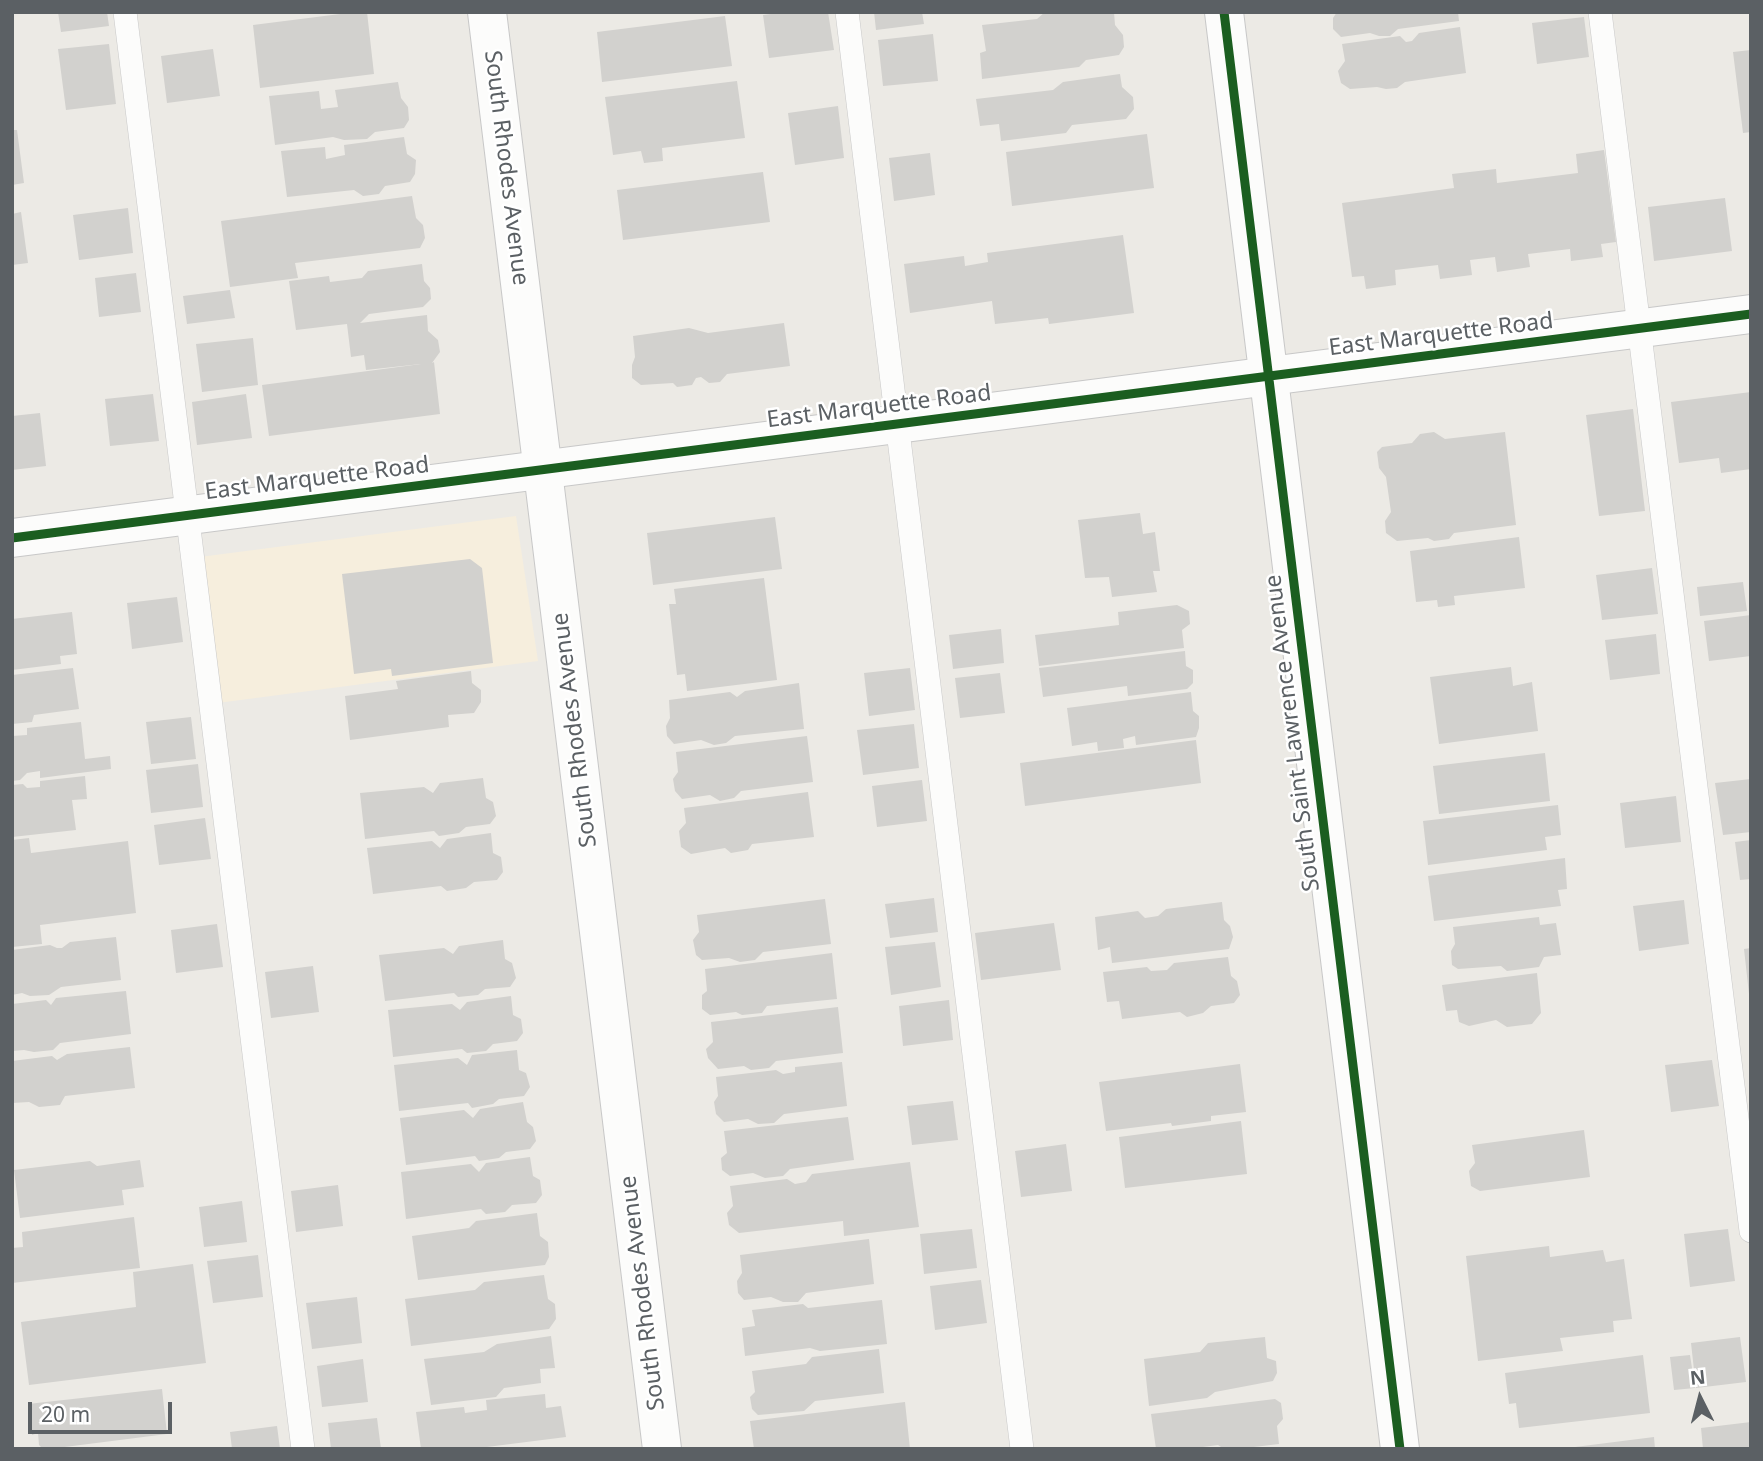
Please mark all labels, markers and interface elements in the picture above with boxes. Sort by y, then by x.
street label: South Rhodes Avenue [478,49,534,287]
street label: East Marquette Road [1327,308,1555,362]
street label: East Marquette Road [765,380,993,434]
street label: East Marquette Road [203,452,431,506]
street label: South Saint Lawrence Avenue [1260,573,1326,893]
street label: South Rhodes Avenue [547,611,603,849]
street label: South Rhodes Avenue [615,1174,671,1412]
north arrow [1665,1363,1735,1433]
text: N [1689,1363,1707,1391]
scale bar [32,1388,175,1432]
text: 20 m [41,1400,90,1428]

